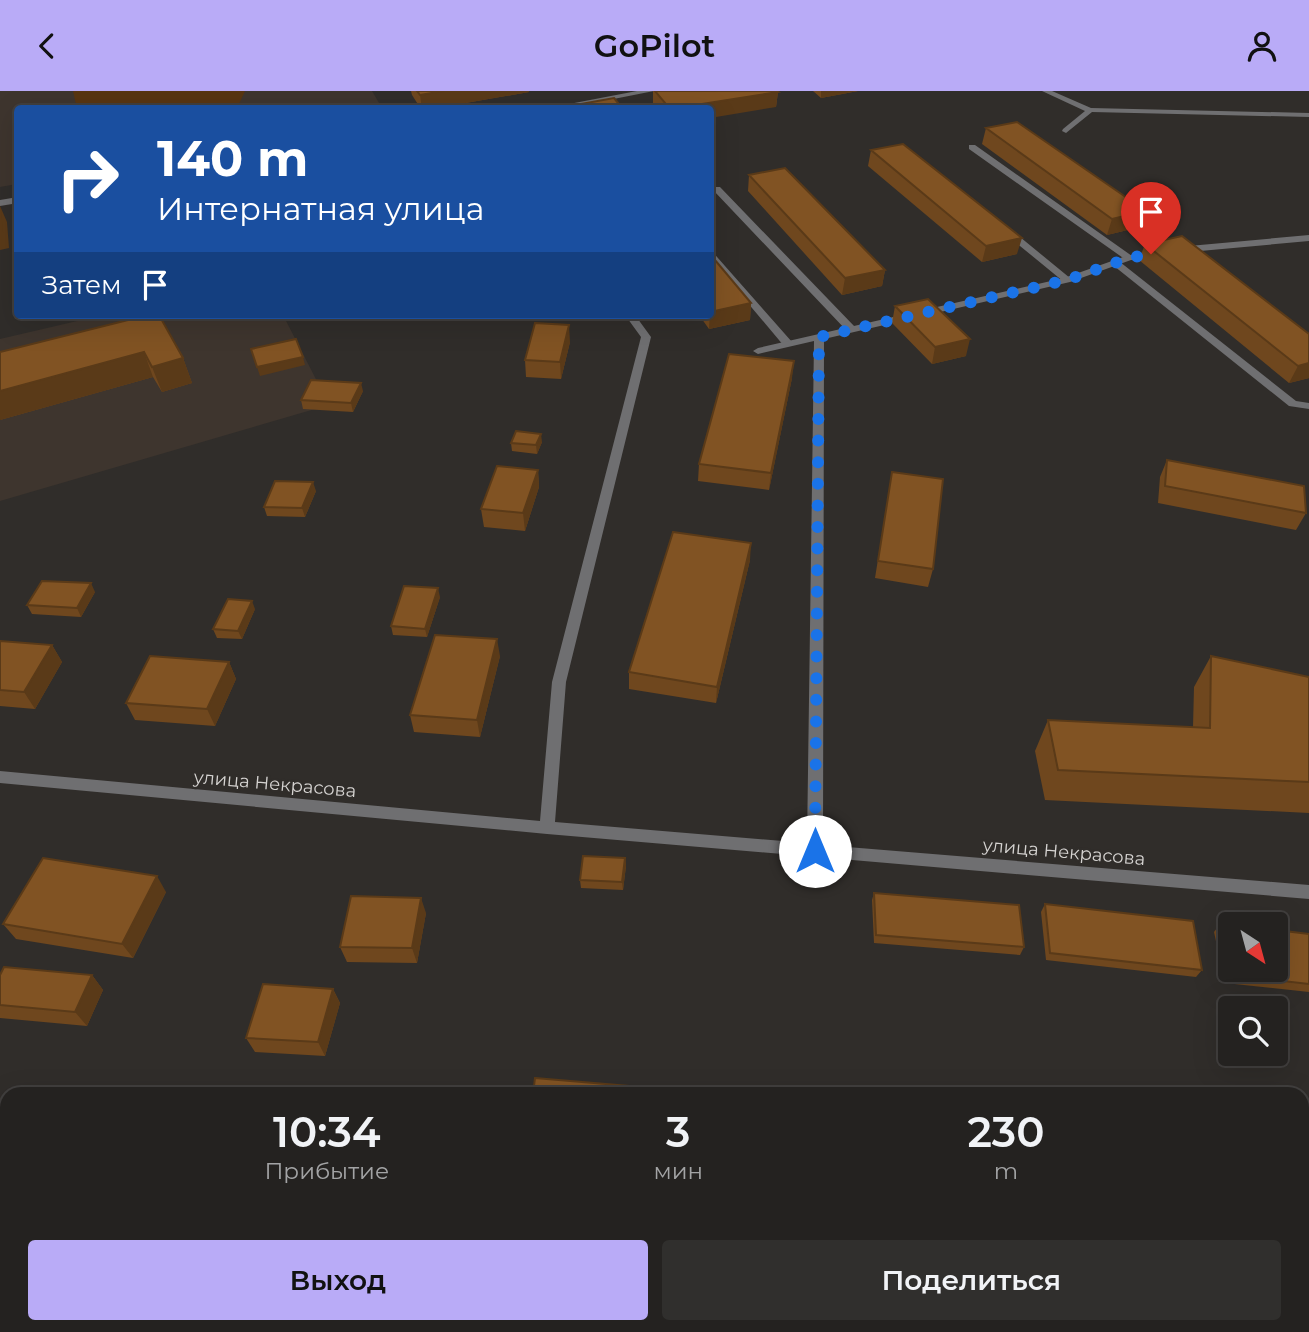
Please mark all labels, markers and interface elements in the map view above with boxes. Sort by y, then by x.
text: GoPilot [594,26,715,65]
icon: back [28,27,66,65]
icon: person [1243,27,1281,65]
text: 140 m [157,129,309,188]
icon: right [42,133,133,224]
pin [1121,182,1181,254]
text: Интернатная улица [157,189,484,228]
icon: arrive [1132,193,1170,231]
icon: arrive [136,266,174,304]
text: Затем [42,269,122,301]
street label: улица Некрасова [192,766,357,802]
position arrow [778,814,852,888]
street label: улица Некрасова [981,834,1146,870]
north arrow [1218,912,1288,982]
map controls [1218,912,1288,1066]
button: search [1218,996,1288,1066]
text: 10:34 [273,1106,380,1158]
text: 3 [666,1106,690,1158]
text: 230 [967,1106,1045,1158]
text: Прибытие [264,1157,389,1185]
text: мин [654,1157,703,1185]
text: m [994,1157,1018,1185]
button: Выход [28,1240,648,1320]
button: Поделиться [662,1240,1281,1320]

